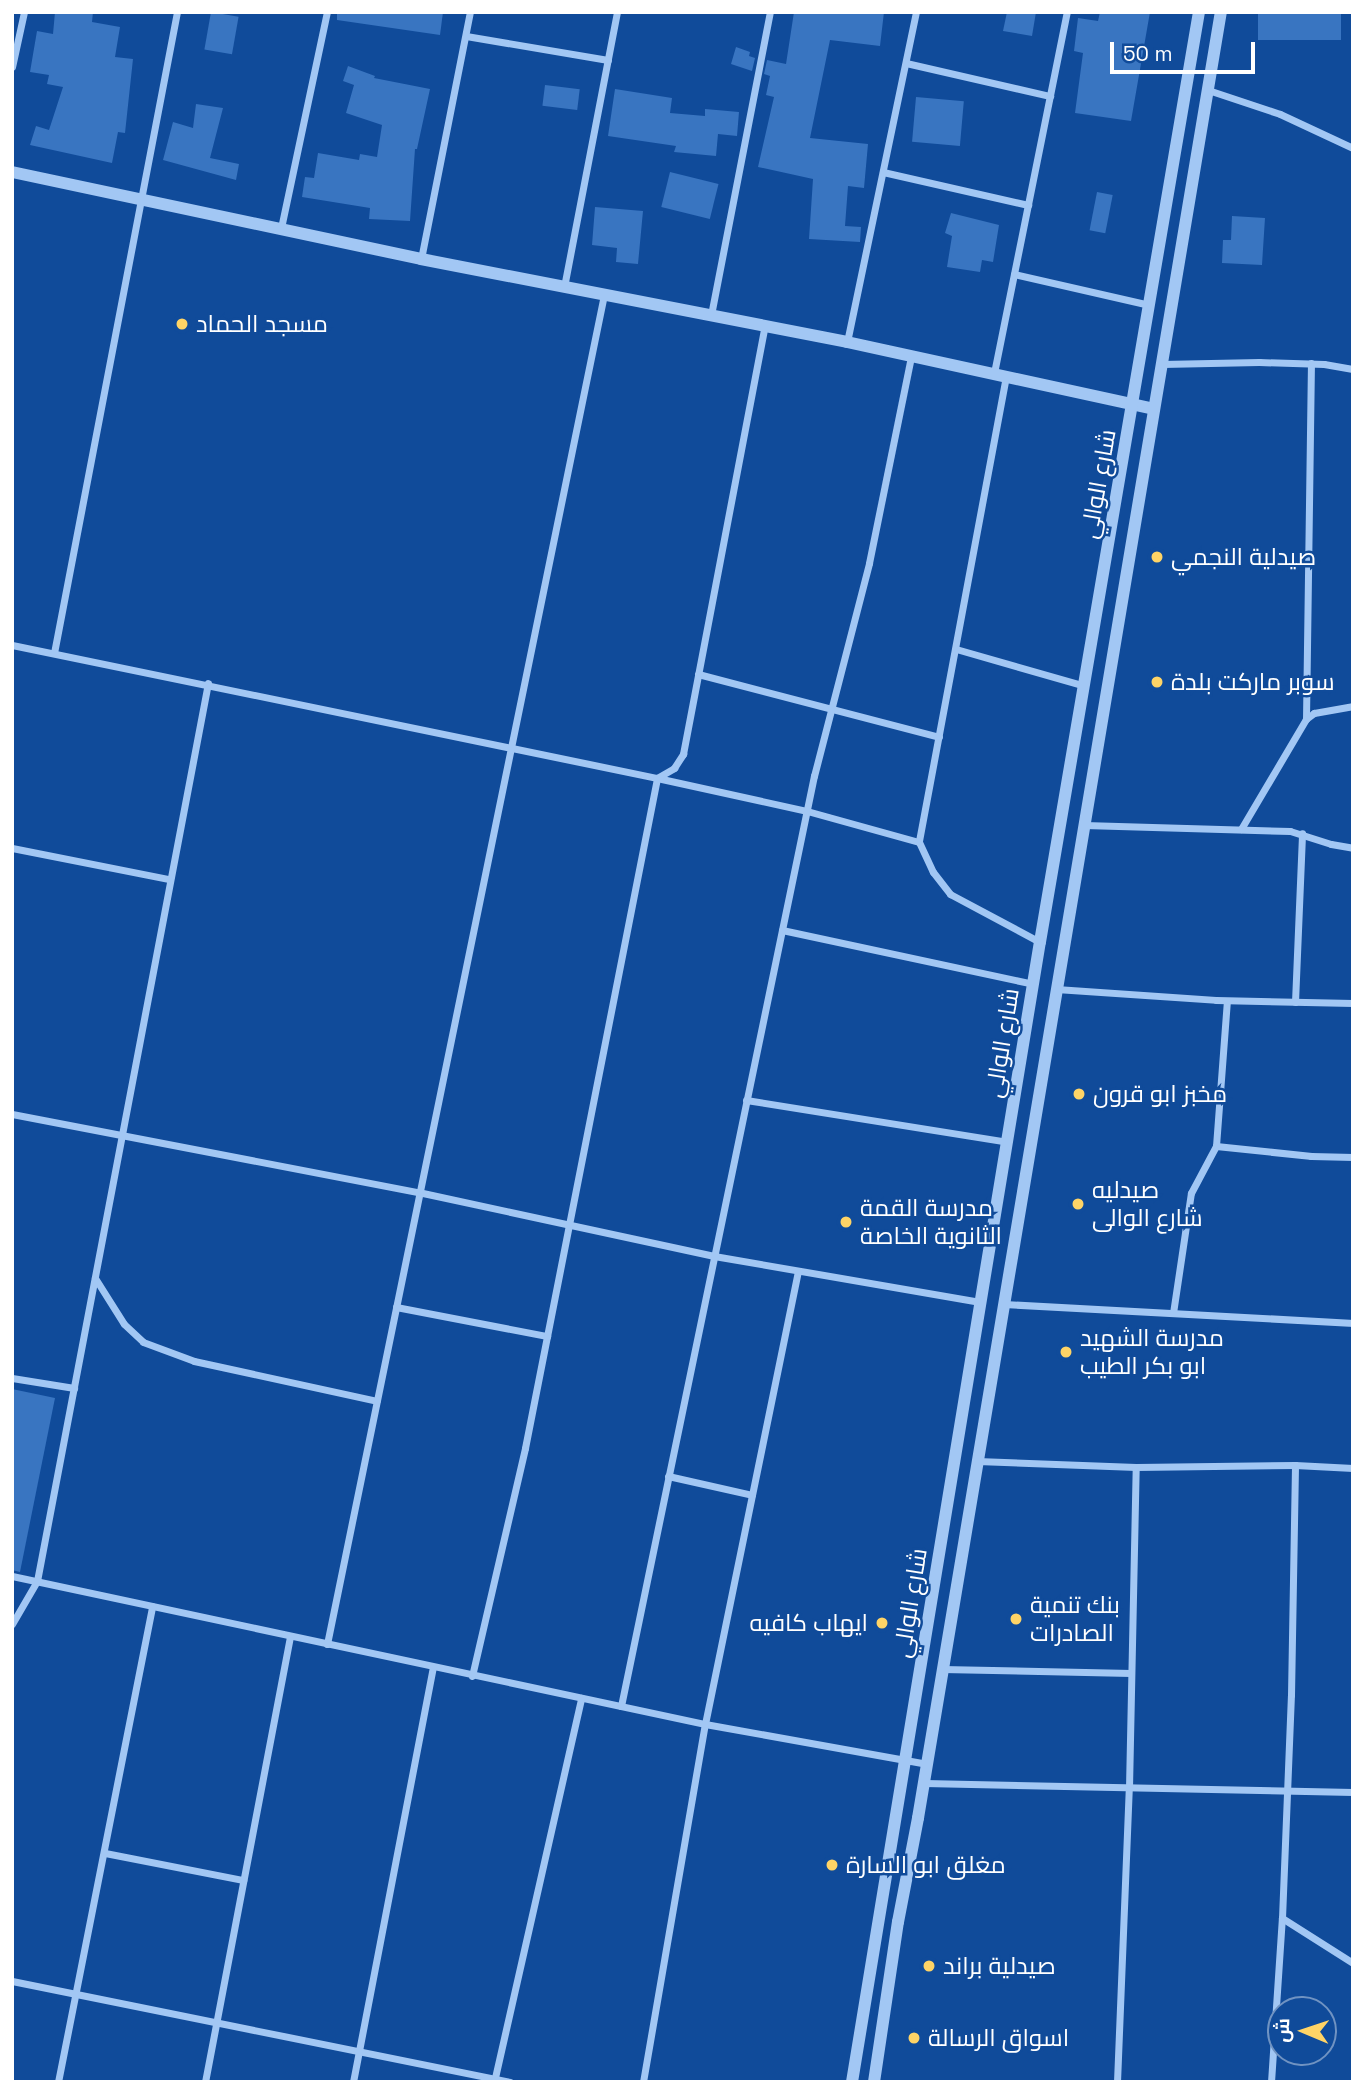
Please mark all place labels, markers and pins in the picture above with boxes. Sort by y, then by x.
place label: مسجد الحماد [196,310,328,338]
marker: مسجد الحماد [174,316,190,332]
place label: صيدلية النجمي [1171,543,1316,571]
marker: صيدلية النجمي [1149,549,1165,565]
place label: سوبر ماركت بلدة [1171,668,1335,696]
marker: سوبر ماركت بلدة [1149,674,1165,690]
place label: مخبز ابو قرون [1093,1080,1227,1108]
marker: مخبز ابو قرون [1071,1086,1087,1102]
place label: صيدليه شارع الوالى [1092,1176,1203,1232]
place label: مدرسة القمة الثانوية الخاصة [860,1194,1002,1250]
marker: صيدليه شارع الوالى [1070,1196,1086,1212]
marker: مدرسة القمة الثانوية الخاصة [838,1214,854,1230]
place label: مدرسة الشهيد ابو بكر الطيب [1080,1324,1224,1380]
marker: مدرسة الشهيد ابو بكر الطيب [1058,1344,1074,1360]
place label: بنك تنمية الصادرات [1030,1591,1120,1647]
place label: ايهاب كافيه [750,1609,868,1637]
marker: بنك تنمية الصادرات [1008,1611,1024,1627]
marker: ايهاب كافيه [874,1615,890,1631]
place label: مغلق ابو السارة [846,1851,1006,1879]
marker: مغلق ابو السارة [824,1857,840,1873]
place label: صيدلية براند [943,1952,1056,1980]
marker: صيدلية براند [921,1958,937,1974]
place label: اسواق الرسالة [928,2024,1069,2052]
marker: اسواق الرسالة [906,2030,922,2046]

